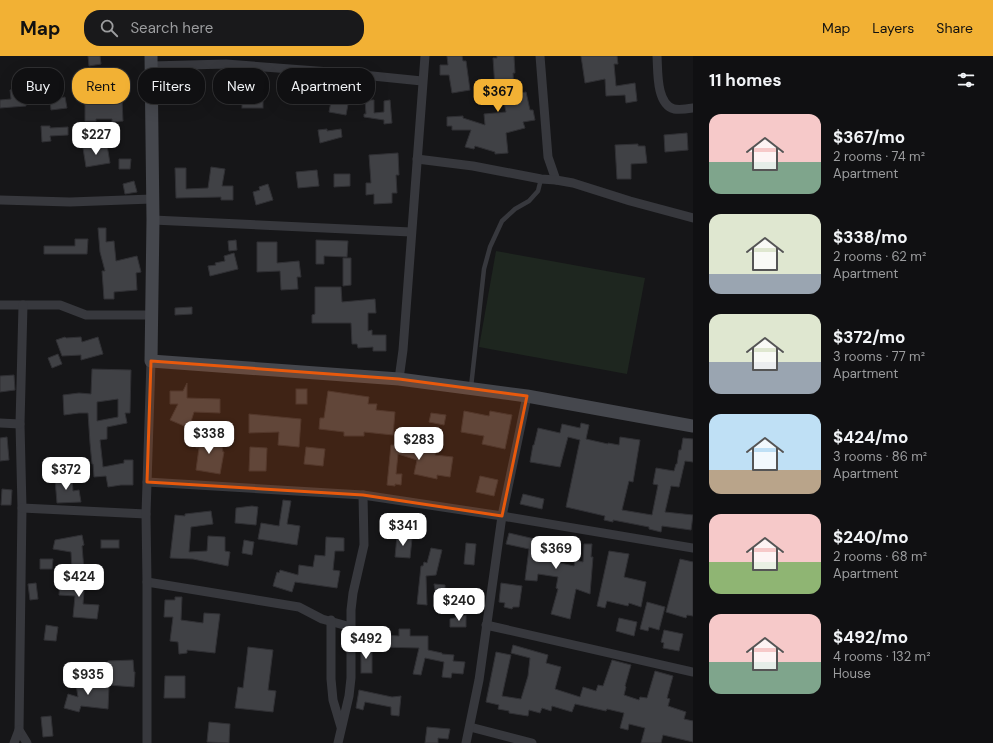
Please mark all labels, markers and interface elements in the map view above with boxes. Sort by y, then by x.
search box [84,10,364,46]
text: Map [20,16,60,41]
icon: search [98,17,120,39]
text: Search here [130,18,213,38]
text: Map [822,19,850,37]
text: Layers [872,19,914,37]
text: Share [936,19,973,37]
chip: Buy [12,68,64,104]
chip: Rent [72,68,130,104]
chip: Filters [138,68,205,104]
chip: New [213,68,269,104]
chip: Apartment [277,68,375,104]
text: 11 homes [709,69,782,91]
icon: filters [955,69,977,91]
pin: $367 [474,79,522,113]
text: $367 [483,83,513,100]
pin: $227 [72,122,120,156]
text: $227 [81,126,111,143]
text: $367/mo [833,126,905,148]
icon: home [741,130,789,178]
text: 2 rooms · 74 m² [833,148,925,165]
text: Apartment [833,165,898,182]
text: $338/mo [833,226,908,248]
icon: home [741,230,789,278]
text: 2 rooms · 62 m² [833,248,926,265]
text: Apartment [833,265,898,282]
text: $372/mo [833,326,905,348]
icon: home [741,330,789,378]
text: 3 rooms · 77 m² [833,348,925,365]
text: Apartment [833,365,898,382]
pin: $338 [185,421,233,455]
text: $338 [193,425,225,442]
text: $424/mo [833,426,908,448]
pin: $283 [395,427,443,461]
icon: home [741,430,789,478]
text: $283 [403,431,435,448]
text: 3 rooms · 86 m² [833,448,927,465]
pin: $372 [42,457,90,491]
text: $372 [51,461,81,478]
text: Apartment [833,465,898,482]
pin: $341 [379,513,427,547]
text: $341 [389,517,417,534]
text: $240/mo [833,526,909,548]
icon: home [741,530,789,578]
pin: $369 [532,536,580,570]
text: $369 [540,540,572,557]
text: 2 rooms · 68 m² [833,548,927,565]
pin: $424 [55,564,103,598]
text: Apartment [833,565,898,582]
text: $424 [63,568,95,585]
pin: $240 [435,588,483,622]
text: $240 [443,592,475,609]
pin: $492 [342,626,390,660]
text: $492/mo [833,626,908,648]
text: $492 [350,630,382,647]
icon: home [741,630,789,678]
text: 4 rooms · 132 m² [833,648,931,665]
pin: $935 [64,662,112,696]
text: House [833,665,871,682]
text: $935 [72,666,104,683]

